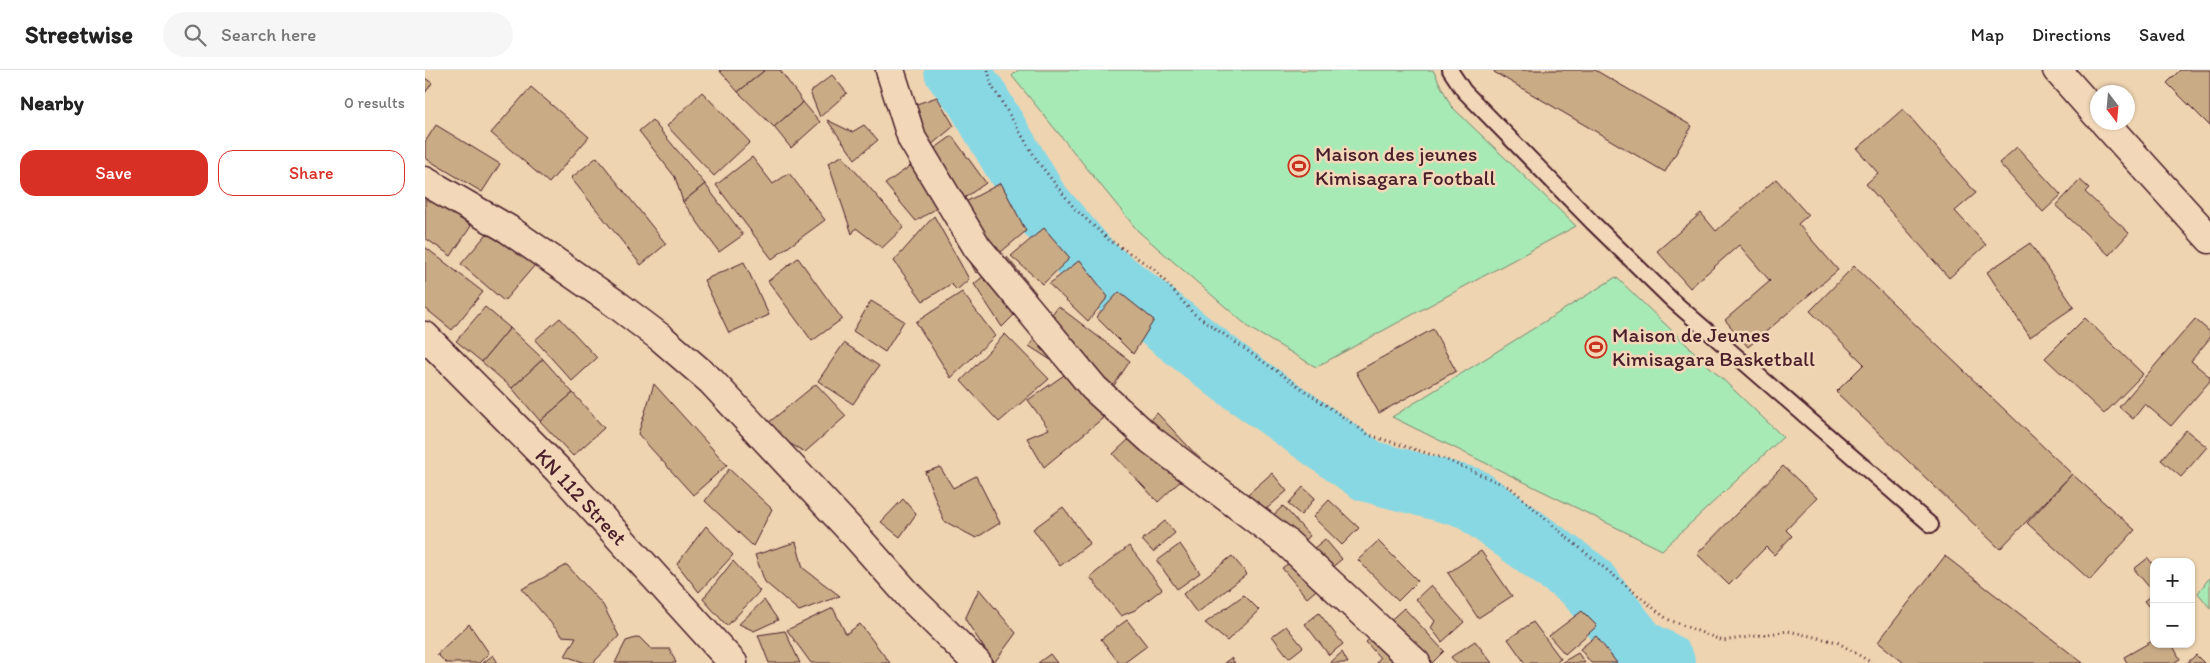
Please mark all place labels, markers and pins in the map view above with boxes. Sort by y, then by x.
place label: Maison des jeunes Kimisagara Football [1315,141,1495,190]
sports icon: Maison des jeunes Kimisagara Football [1287,154,1311,178]
place label: Maison de Jeunes Kimisagara Basketball [1612,322,1815,371]
sports icon: Maison de Jeunes Kimisagara Basketball [1584,335,1608,359]

